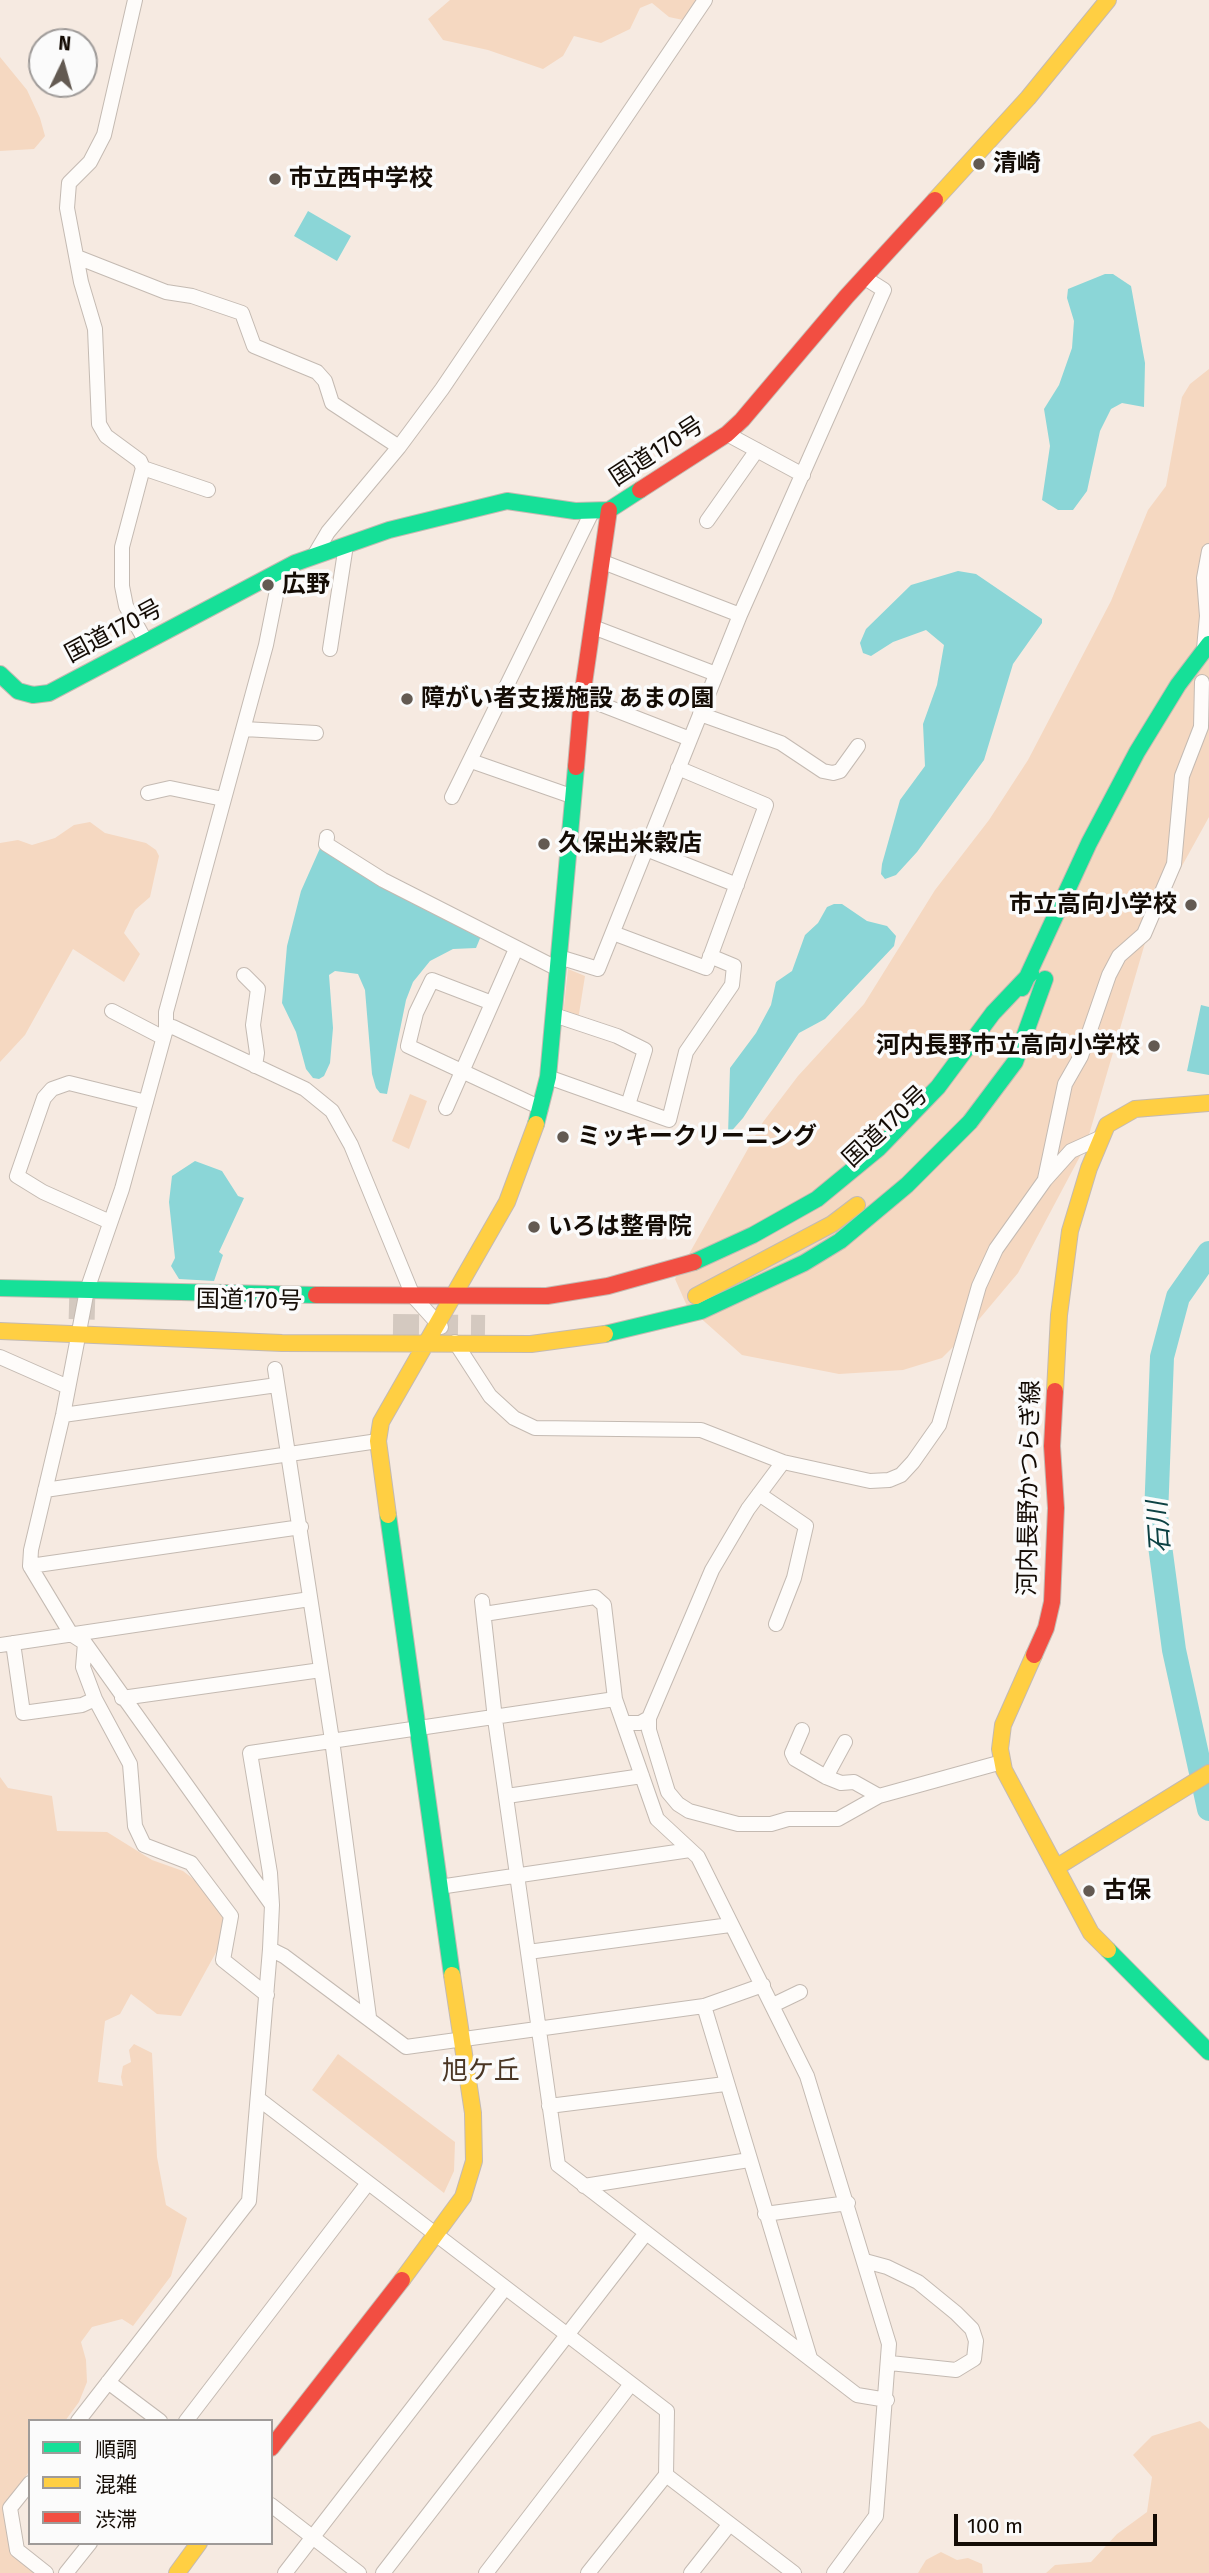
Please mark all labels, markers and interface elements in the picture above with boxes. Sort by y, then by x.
north arrow [28,28,98,98]
text: N [57,32,72,56]
place label: 清崎 [993,150,1041,178]
marker: 清崎 [971,156,987,172]
place label: 市立西中学校 [289,165,433,193]
marker: 市立西中学校 [267,171,283,187]
street label: 国道170号 [605,411,709,493]
place label: 広野 [282,571,330,599]
marker: 広野 [260,577,276,593]
street label: 国道170号 [60,594,168,670]
place label: 障がい者支援施設 あまの園 [421,685,715,713]
marker: 障がい者支援施設 あまの園 [399,691,415,707]
place label: 久保出米穀店 [558,830,702,858]
marker: 久保出米穀店 [536,836,552,852]
place label: 市立高向小学校 [1009,891,1177,919]
marker: 市立高向小学校 [1183,897,1199,913]
place label: 河内長野市立高向小学校 [876,1032,1140,1060]
marker: 河内長野市立高向小学校 [1146,1038,1162,1054]
street label: 国道170号 [837,1080,935,1174]
place label: ミッキークリーニング [577,1123,817,1151]
marker: ミッキークリーニング [555,1129,571,1145]
place label: いろは整骨院 [548,1213,692,1241]
marker: いろは整骨院 [526,1219,542,1235]
street label: 国道170号 [196,1286,302,1316]
street label: 河内長野かつらぎ線 [1014,1380,1046,1596]
water label: 石川 [1143,1500,1177,1554]
place label: 古保 [1103,1877,1151,1905]
marker: 古保 [1081,1883,1097,1899]
district label: 旭ケ丘 [442,2056,520,2088]
legend [28,2419,273,2545]
text: 順調 [95,2437,137,2463]
text: 混雑 [95,2472,137,2498]
scale bar [957,2500,1160,2544]
text: 渋滞 [95,2507,137,2533]
text: 100 m [967,2513,1023,2539]

